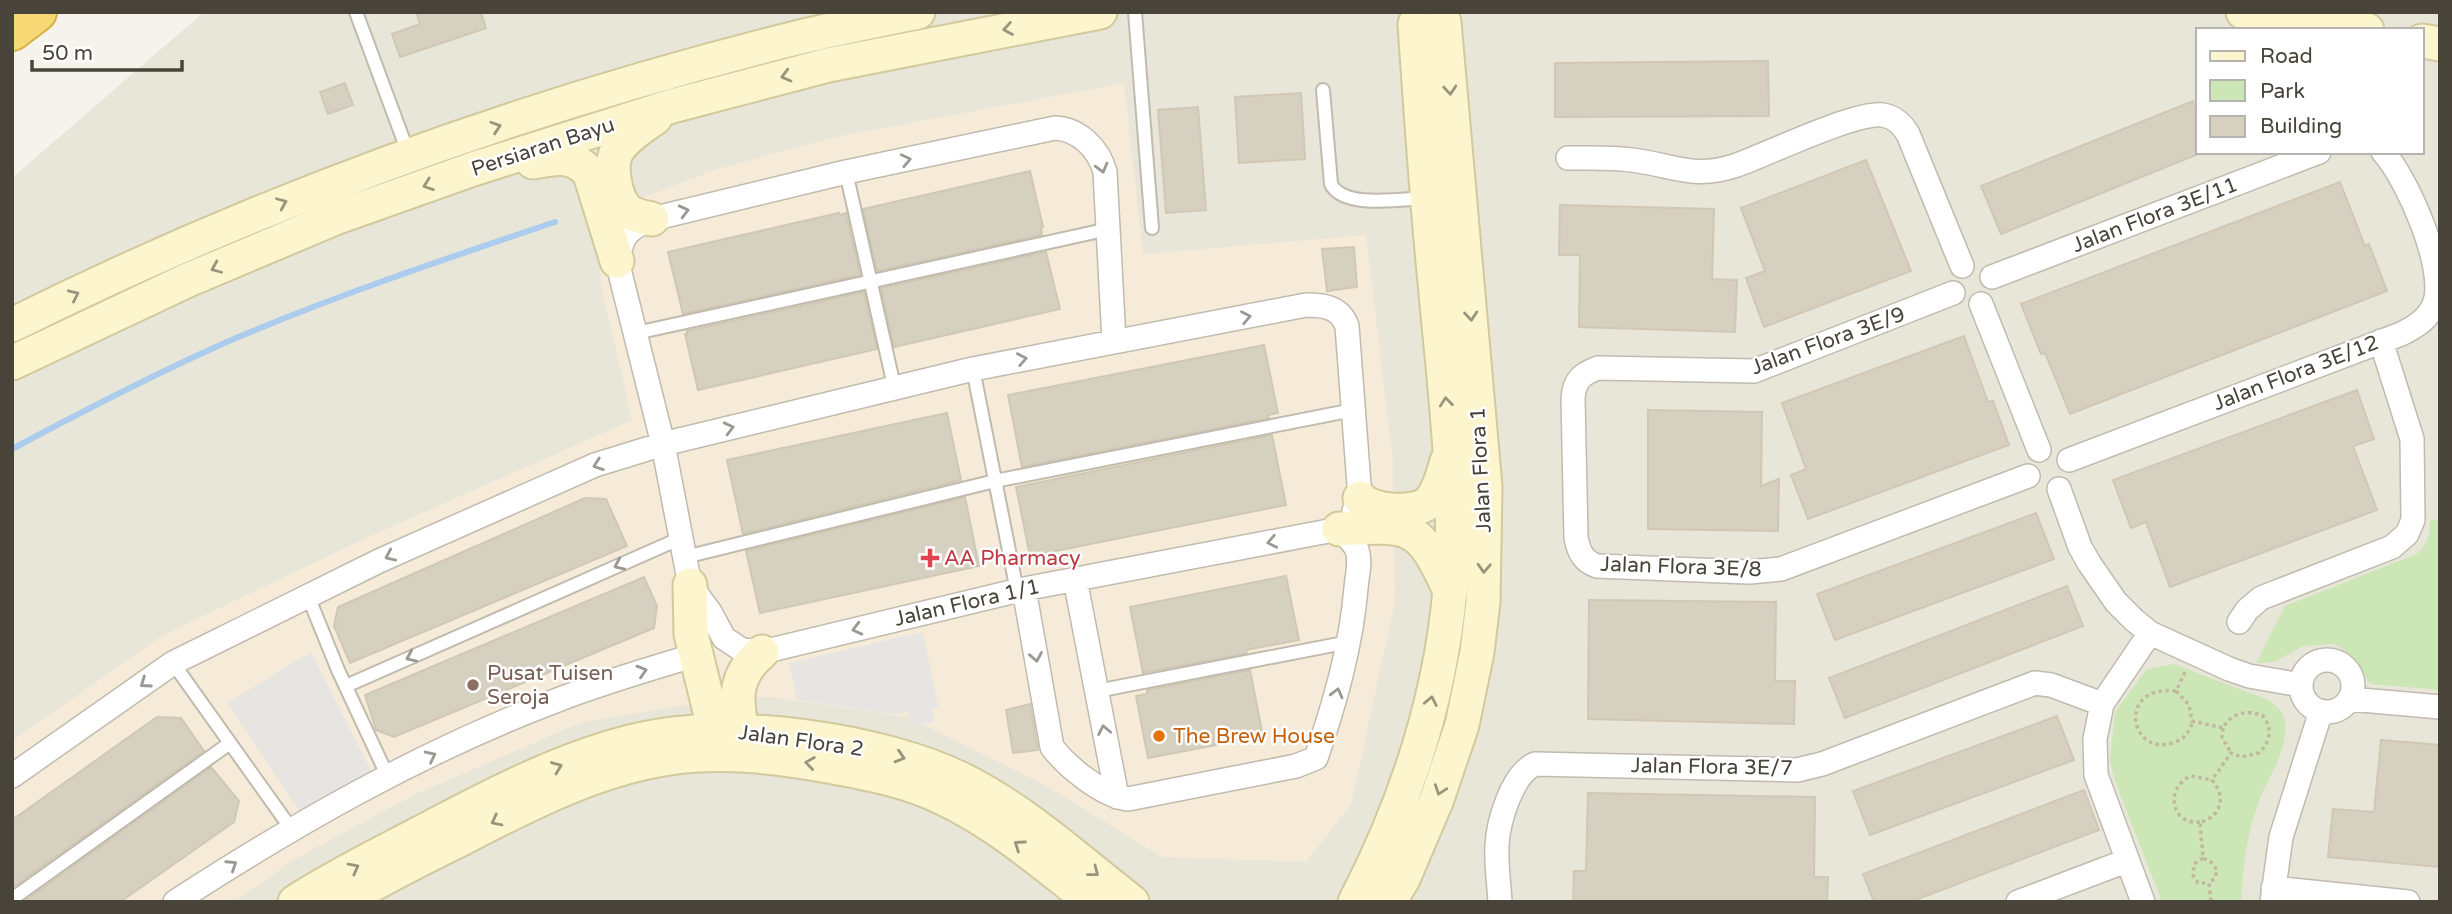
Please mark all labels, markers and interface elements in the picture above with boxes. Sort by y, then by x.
one-way arrow [1002,21,1014,36]
scale bar [32,28,182,72]
legend [2196,28,2424,154]
text: 50 m [42,41,93,66]
text: Road [2260,44,2313,69]
one-way arrow [780,68,792,82]
text: Park [2260,79,2305,104]
one-way arrow [1442,85,1457,96]
street label: Persiaran Bayu [468,112,618,182]
text: Building [2260,114,2342,139]
one-way arrow [490,120,502,135]
one-way arrow [900,153,912,168]
one-way arrow [1094,162,1108,174]
street label: Jalan Flora 3E/11 [2069,172,2241,258]
one-way arrow [422,177,434,191]
one-way arrow [275,198,287,212]
one-way arrow [678,205,690,220]
one-way arrow [211,260,223,274]
one-way arrow [66,289,79,303]
street label: Jalan Flora 3E/9 [1748,302,1908,380]
one-way arrow [1240,310,1252,325]
one-way arrow [1463,311,1478,322]
street label: Jalan Flora 3E/12 [2210,330,2382,416]
one-way arrow [1016,352,1028,367]
one-way arrow [1439,397,1454,408]
street label: Jalan Flora 1 [1465,406,1497,534]
one-way arrow [723,422,735,436]
one-way arrow [593,457,605,471]
one-way arrow [1266,534,1277,549]
place label: AA Pharmacy [944,546,1081,571]
one-way arrow [384,548,397,562]
marker: AA Pharmacy [922,550,938,566]
street label: Jalan Flora 3E/8 [1600,552,1762,582]
one-way arrow [613,557,626,571]
one-way arrow [1477,563,1492,574]
street label: Jalan Flora 1/1 [892,574,1042,632]
one-way arrow [851,621,863,636]
one-way arrow [405,649,417,663]
one-way arrow [1028,651,1043,663]
place label: Pusat Tuisen Seroja [487,661,613,710]
one-way arrow [636,665,648,680]
one-way arrow [140,675,153,687]
marker: Pusat Tuisen Seroja [465,677,481,693]
one-way arrow [1329,687,1343,699]
one-way arrow [1422,695,1437,707]
street label: Jalan Flora 2 [737,720,865,762]
one-way arrow [1098,724,1113,736]
place label: The Brew House [1173,724,1335,749]
marker: The Brew House [1151,728,1167,744]
one-way arrow [893,749,905,764]
one-way arrow [424,750,437,764]
street label: Jalan Flora 3E/7 [1631,753,1793,781]
one-way arrow [804,756,815,771]
one-way arrow [551,761,563,775]
one-way arrow [1434,783,1448,796]
one-way arrow [491,812,503,826]
one-way arrow [1014,841,1027,853]
one-way arrow [224,860,237,873]
one-way arrow [347,862,359,876]
one-way arrow [1086,864,1099,877]

